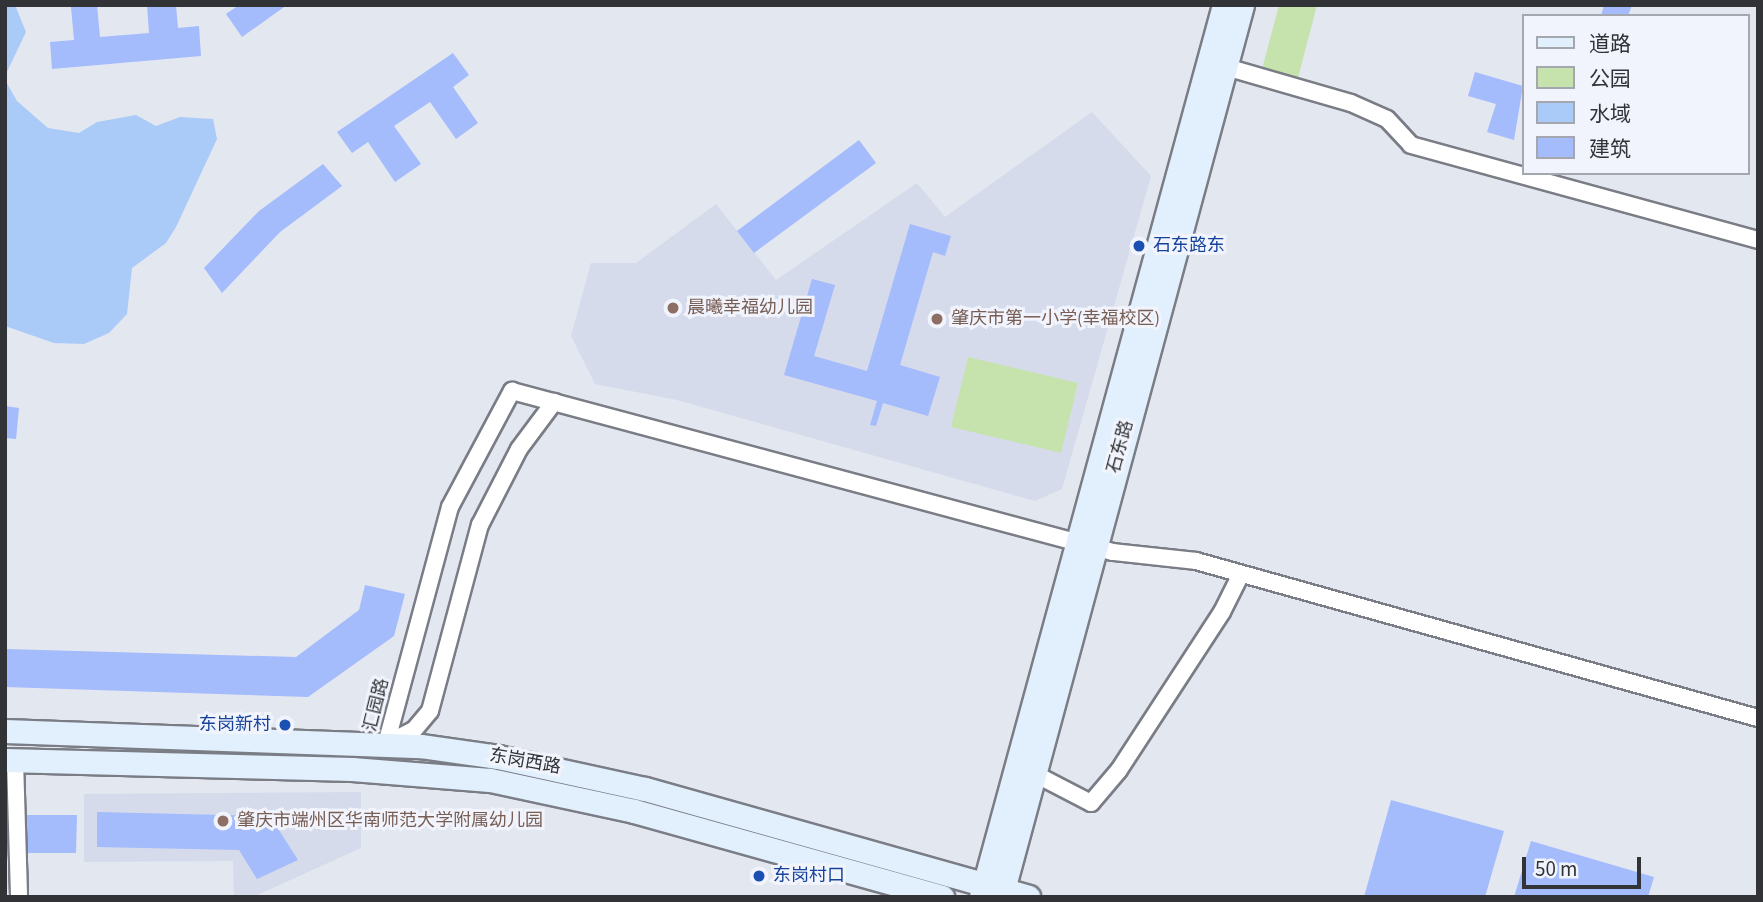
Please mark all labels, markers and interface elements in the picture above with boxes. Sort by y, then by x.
legend [1522,14,1749,175]
text: 道路 [1589,29,1631,59]
text: 公园 [1589,64,1631,94]
text: 水域 [1589,99,1631,129]
text: 建筑 [1589,134,1631,164]
place label: 石东路东 [1153,235,1225,257]
marker: 石东路东 [1131,238,1147,254]
place label: 晨曦幸福幼儿园 [687,297,813,319]
marker: 晨曦幸福幼儿园 [665,300,681,316]
place label: 肇庆市第一小学(幸福校区) [951,308,1160,330]
marker: 肇庆市第一小学(幸福校区) [929,311,945,327]
street label: 石东路 [1104,418,1138,476]
street label: 汇园路 [360,676,394,734]
place label: 东岗新村 [199,714,271,736]
marker: 东岗新村 [277,717,293,733]
street label: 东岗西路 [488,745,562,779]
place label: 肇庆市端州区华南师范大学附属幼儿园 [237,810,543,832]
marker: 肇庆市端州区华南师范大学附属幼儿园 [215,813,231,829]
scale bar [1525,842,1644,886]
text: 50 m [1535,854,1577,884]
place label: 东岗村口 [773,865,845,887]
marker: 东岗村口 [751,868,767,884]

